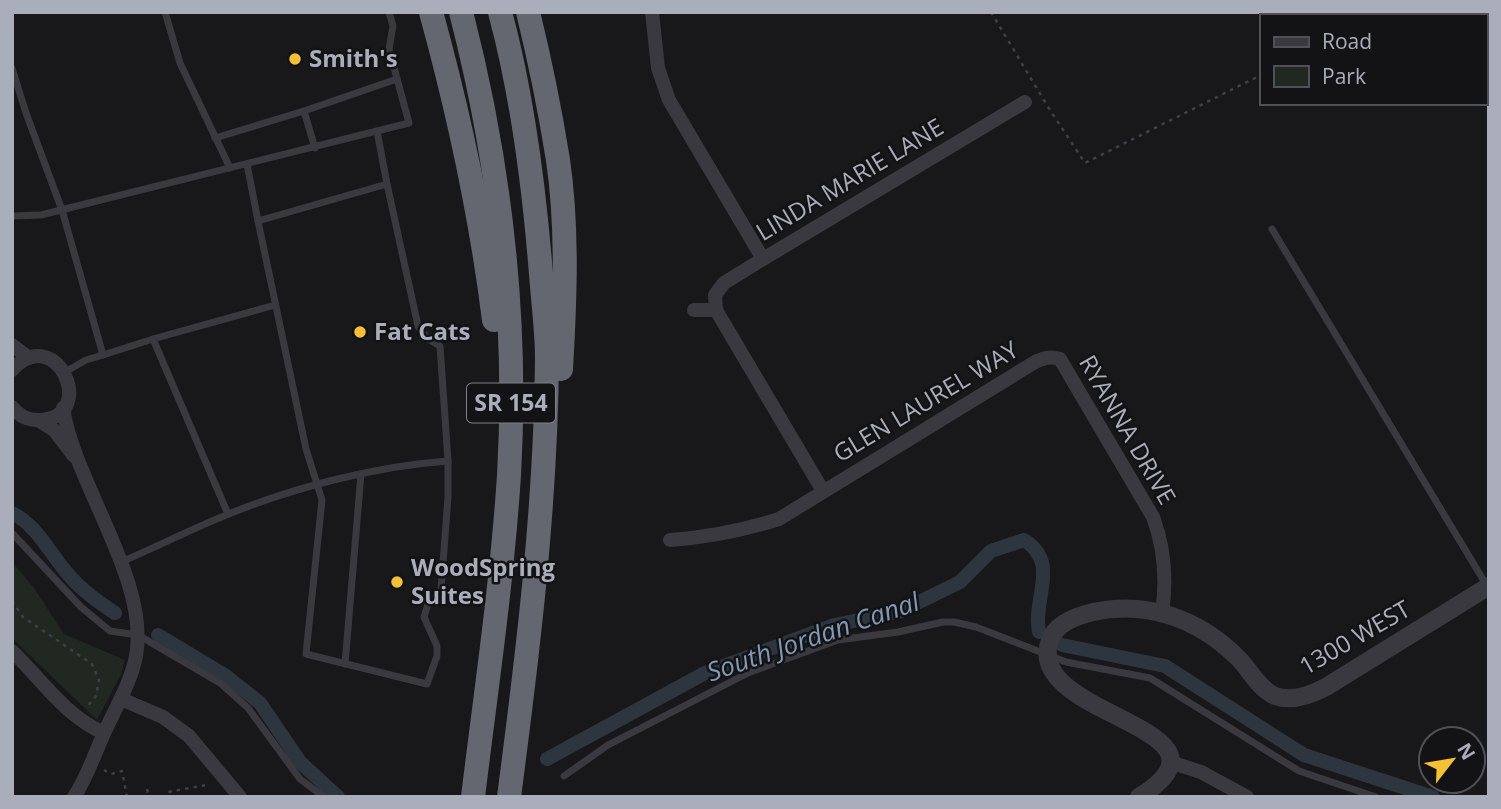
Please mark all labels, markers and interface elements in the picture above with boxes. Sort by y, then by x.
legend [1260,14,1487,105]
text: Road [1322,27,1372,55]
place label: Smith's [309,41,398,74]
marker: Smith's [287,51,303,67]
text: Park [1322,62,1366,90]
street label: LINDA MARIE LANE [749,110,949,248]
place label: Fat Cats [374,314,471,347]
marker: Fat Cats [352,324,368,340]
street label: GLEN LAUREL WAY [827,332,1024,469]
street label: RYANNA DRIVE [1072,348,1184,510]
road number: SR 154 [467,384,555,422]
place label: WoodSpring Suites [411,550,556,611]
marker: WoodSpring Suites [389,574,405,590]
water label: South Jordan Canal [702,582,925,689]
street label: 1300 WEST [1293,592,1416,682]
north arrow [1417,725,1487,795]
text: N [1451,738,1482,765]

